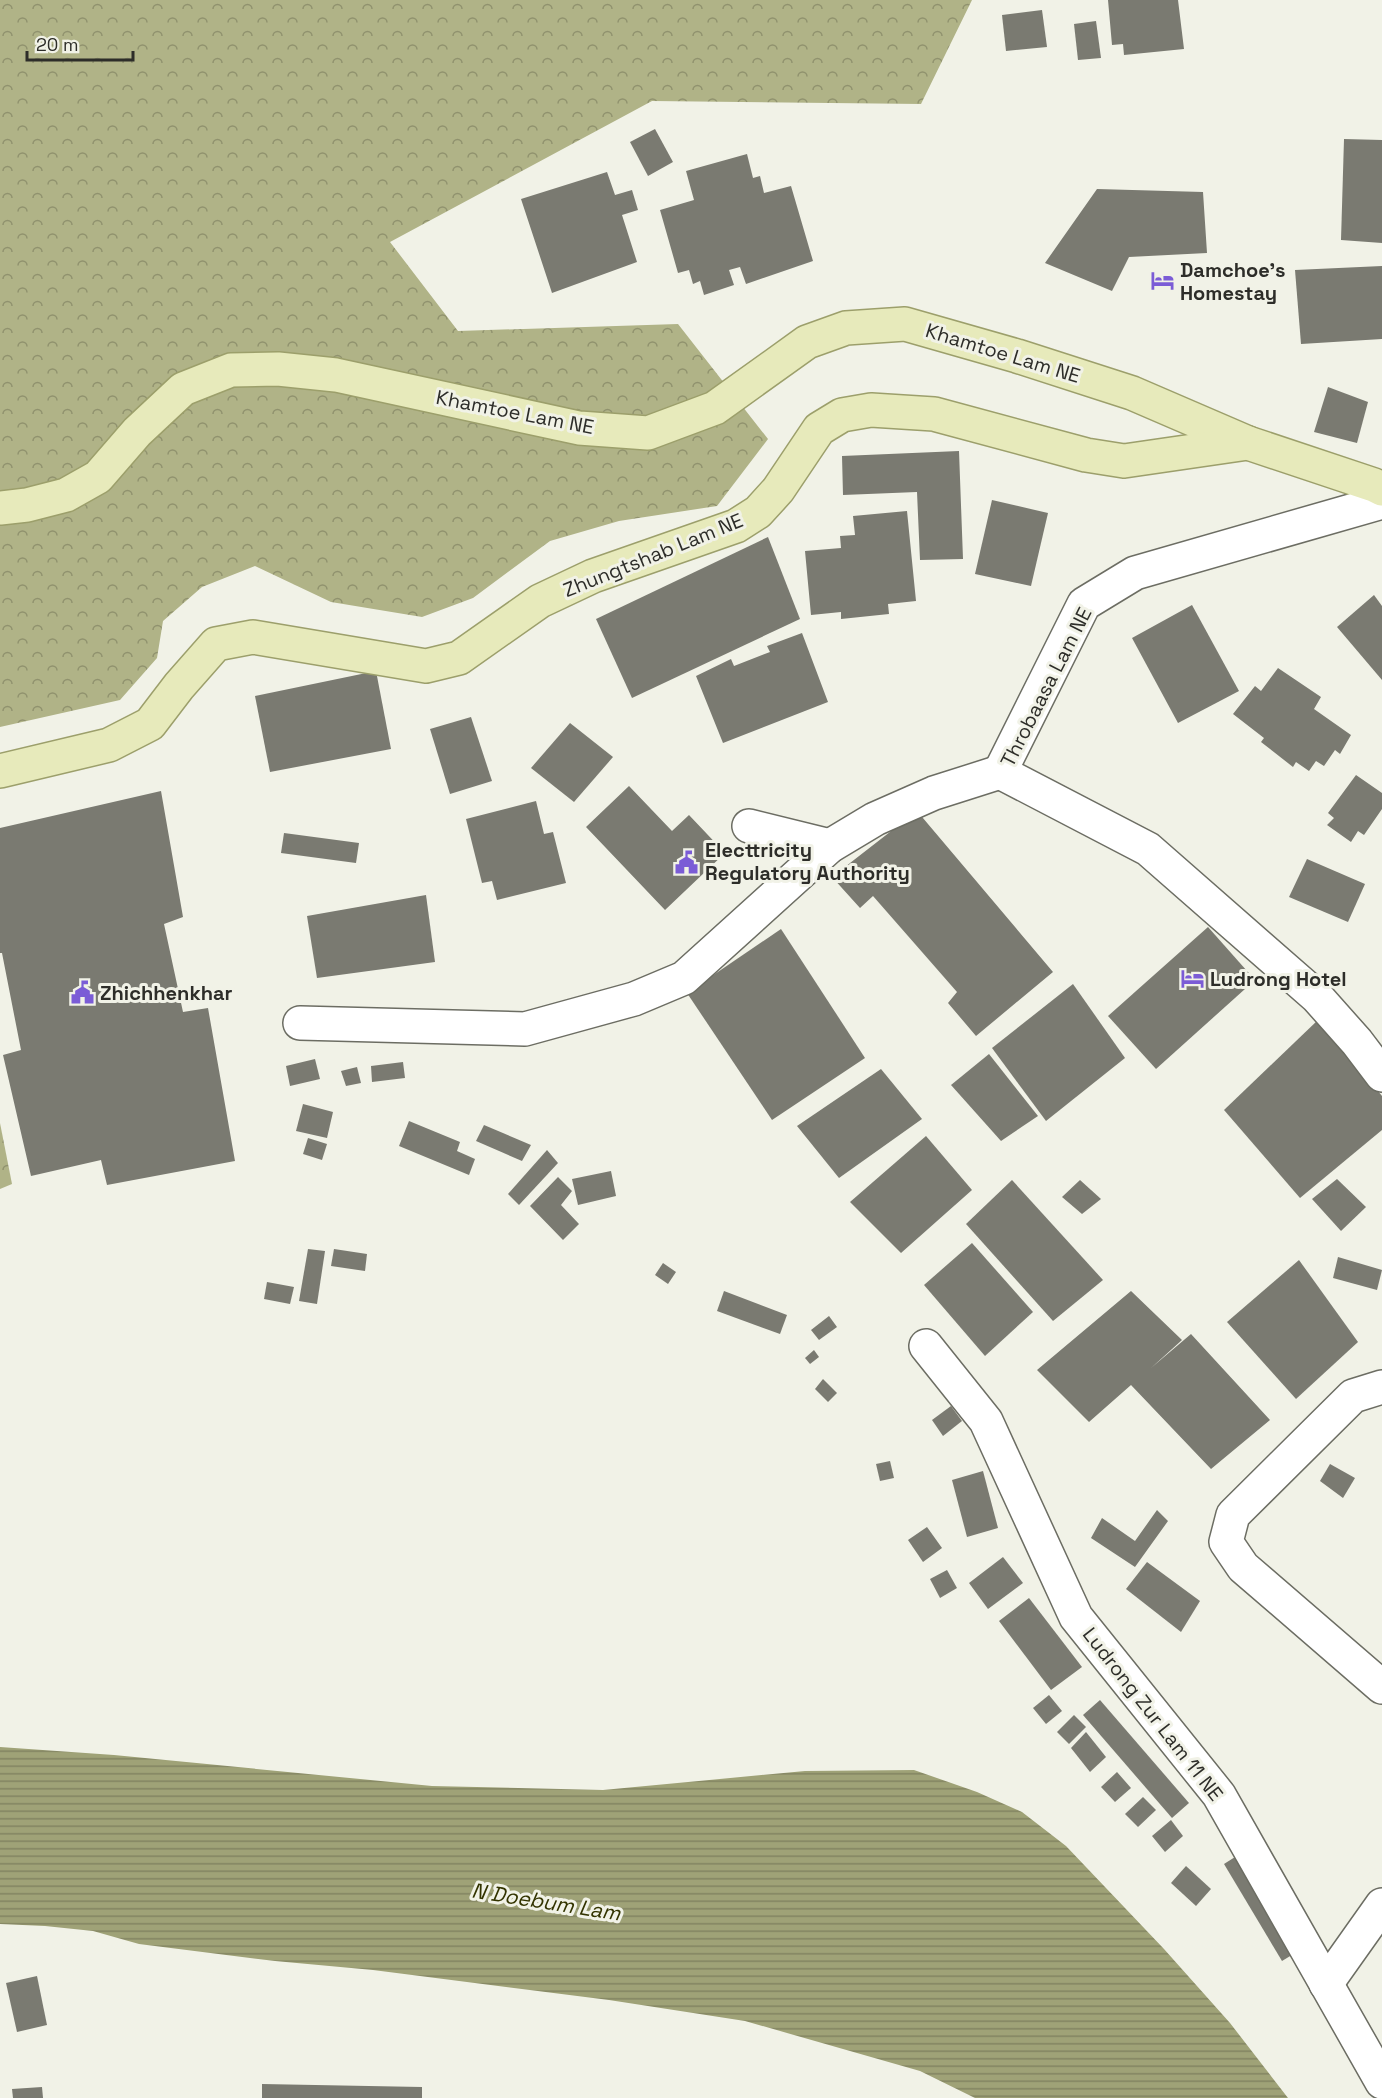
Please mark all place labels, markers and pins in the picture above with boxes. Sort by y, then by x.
place label: Damchoe's Homestay [1180,257,1285,306]
hotel icon: Damchoe's Homestay [1149,268,1175,294]
place label: Electtricity Regulatory Authority [705,837,910,886]
public building icon: Electtricity Regulatory Authority [674,849,700,875]
hotel icon: Ludrong Hotel [1179,966,1205,992]
place label: Ludrong Hotel [1210,966,1347,992]
public building icon: Zhichhenkhar [69,980,95,1006]
place label: Zhichhenkhar [100,980,233,1006]

